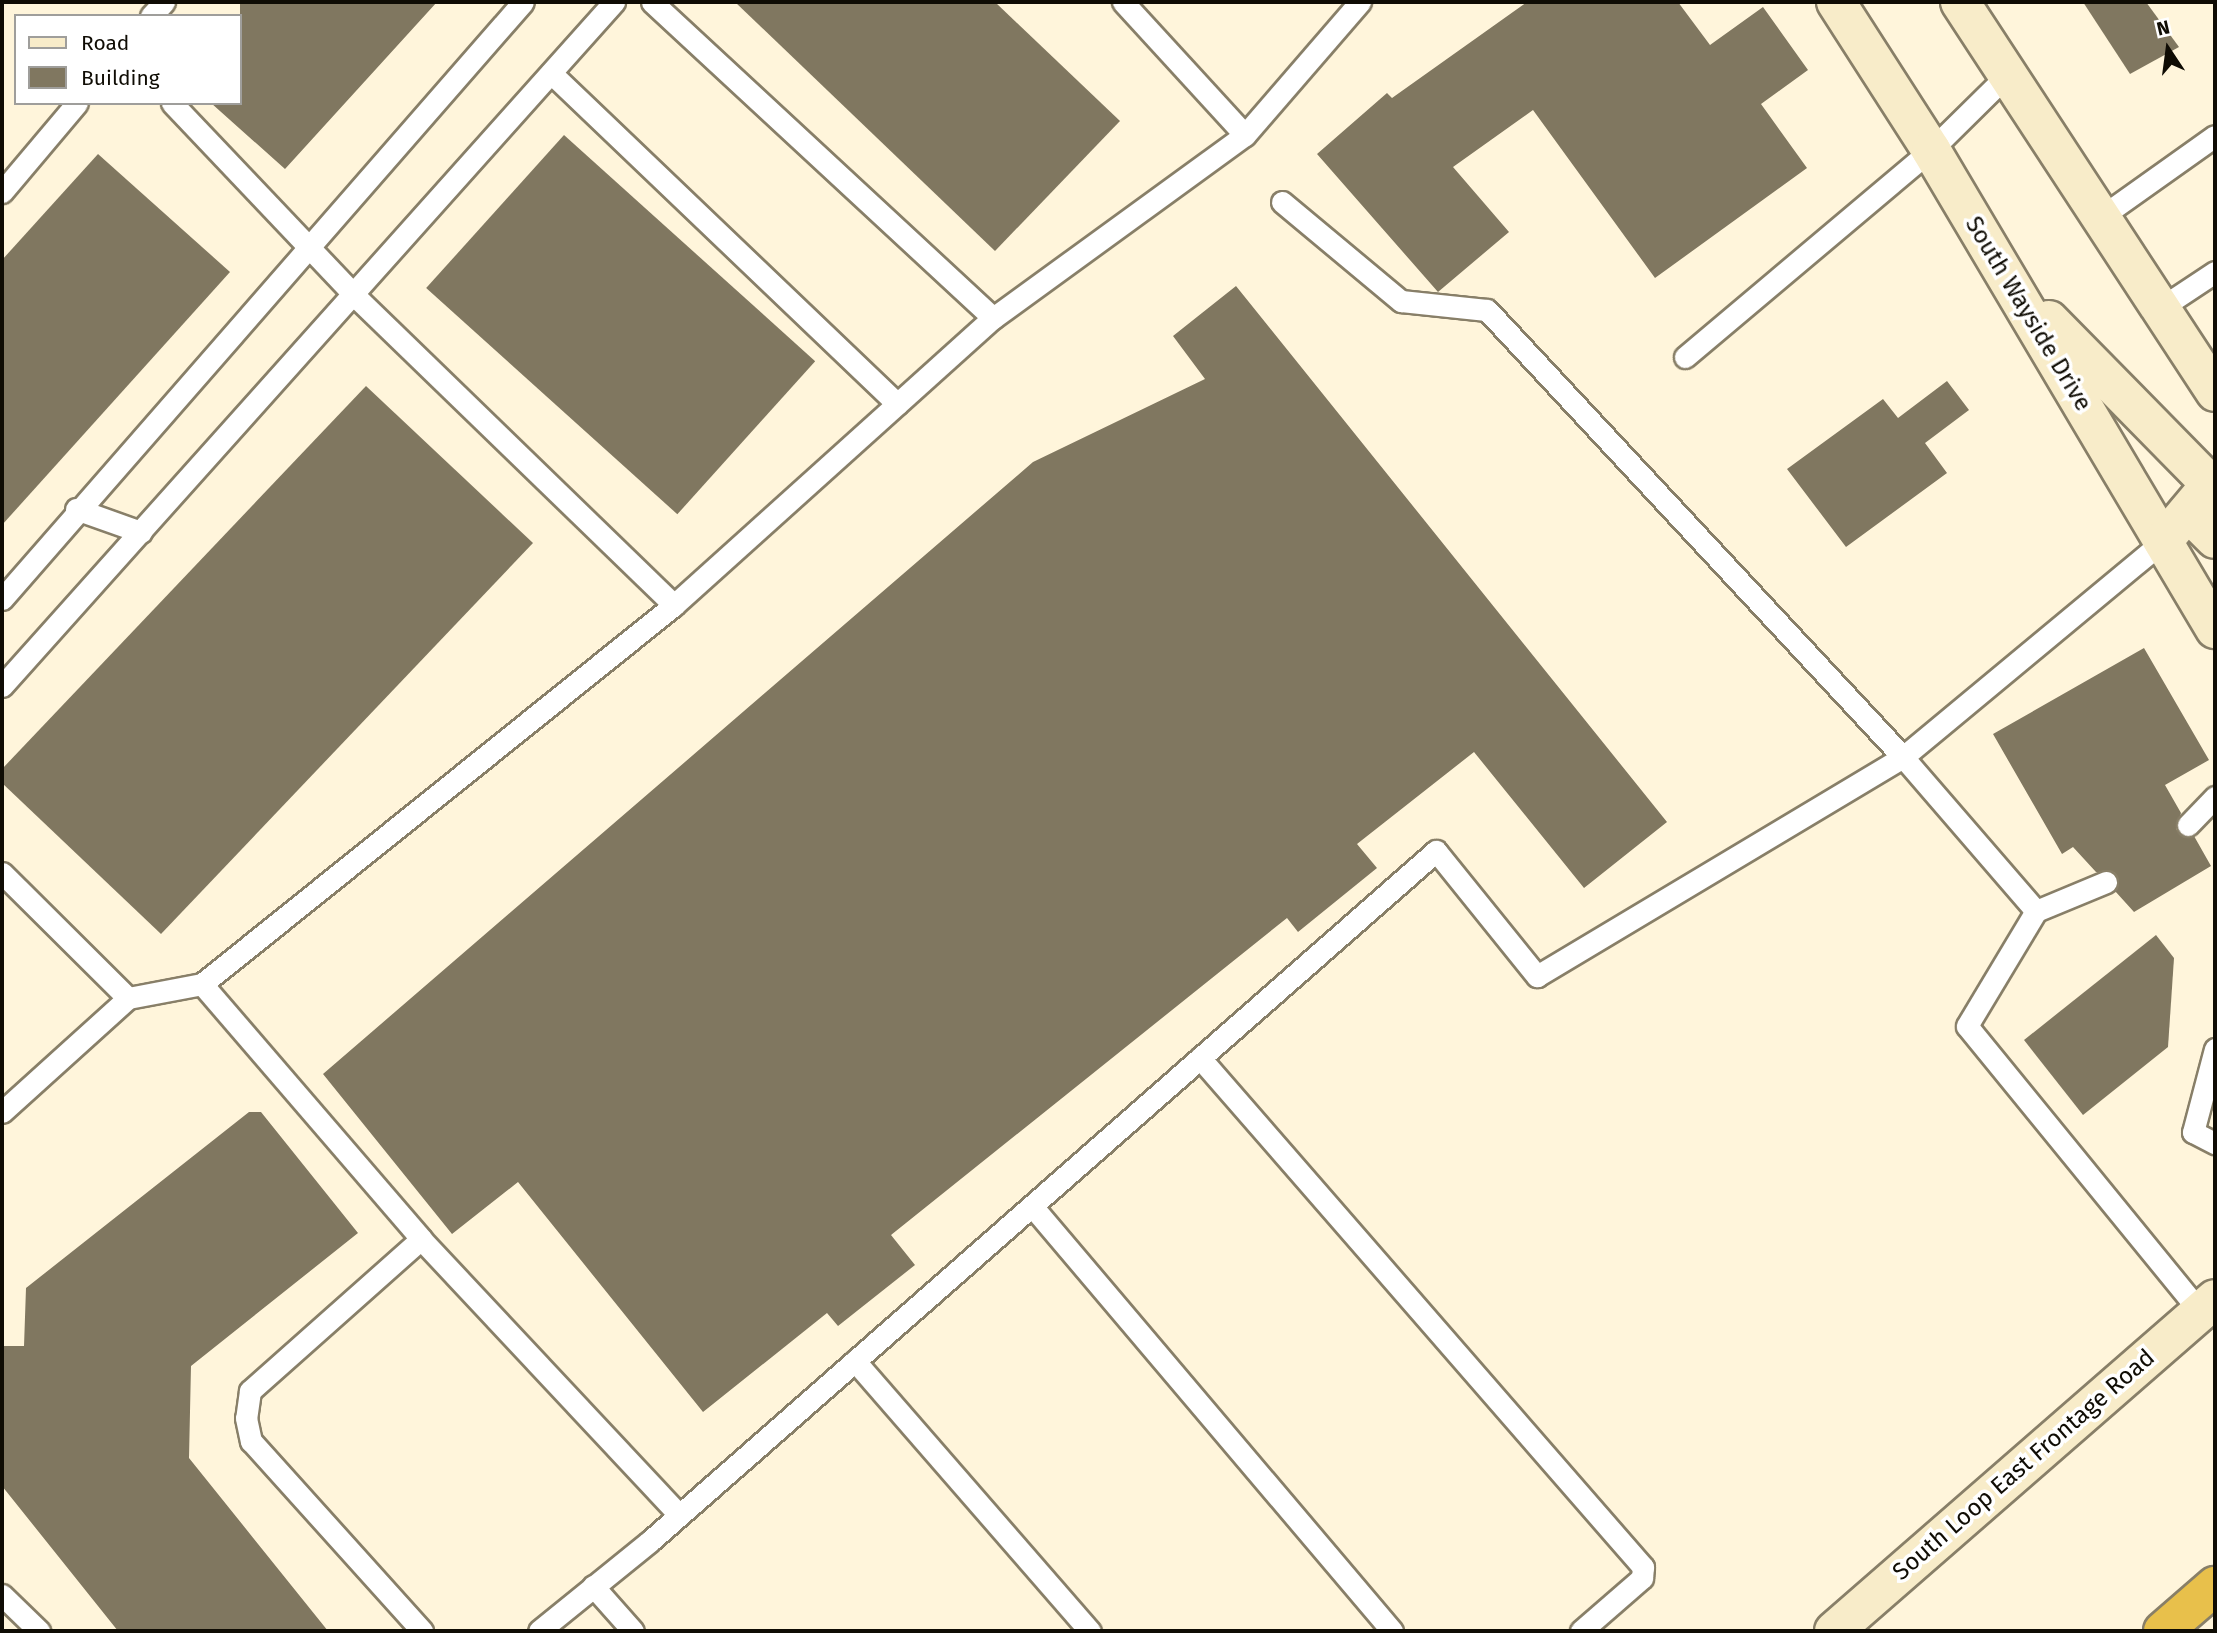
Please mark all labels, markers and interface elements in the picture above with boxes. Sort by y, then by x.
legend [14,14,242,105]
north arrow [2133,14,2203,84]
text: N [2154,15,2172,41]
text: Road [81,30,129,56]
text: Building [81,65,160,91]
street label: South Wayside Drive [1959,212,2097,416]
street label: South Loop East Frontage Road [1887,1343,2161,1587]

